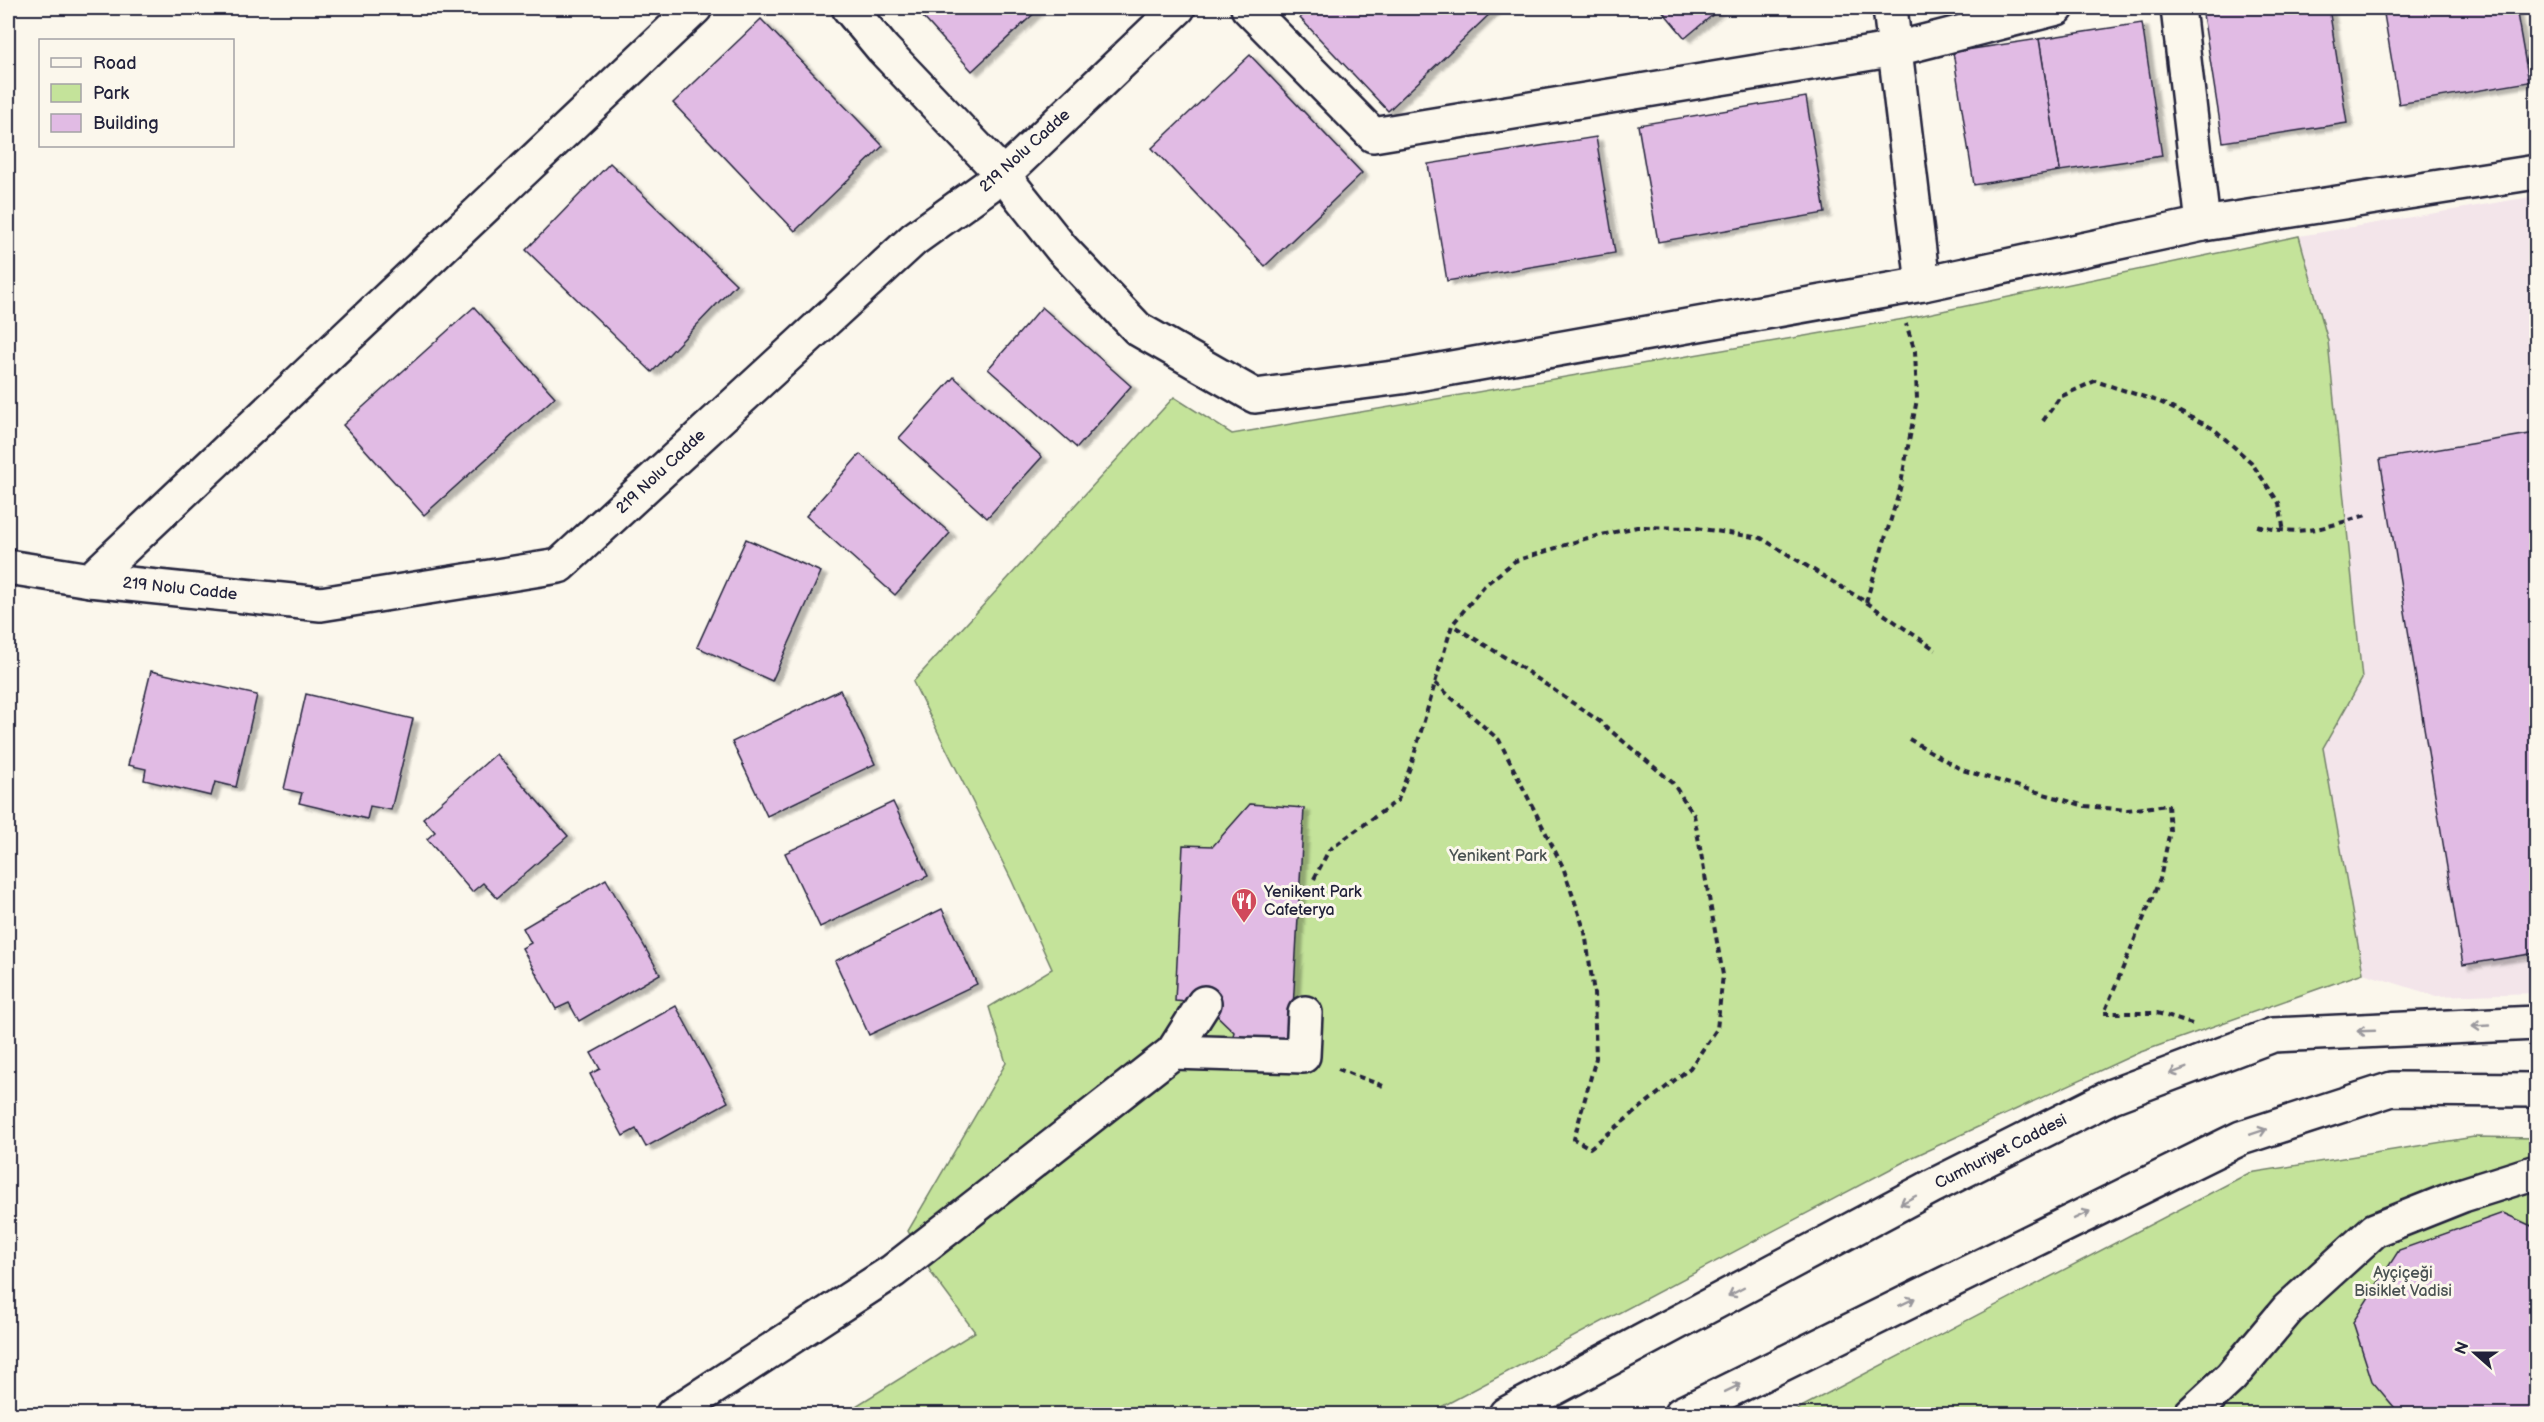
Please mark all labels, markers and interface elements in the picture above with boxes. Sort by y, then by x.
legend [39,39,234,147]
text: Road [93,53,137,74]
text: Park [93,83,129,104]
street label: 219 Nolu Cadde [976,105,1075,197]
text: Building [93,113,159,134]
street label: 219 Nolu Cadde [612,425,710,518]
street label: 219 Nolu Cadde [122,574,239,605]
park label: Yenikent Park [1448,847,1547,866]
place label: Yenikent Park Cafeterya [1263,883,1362,920]
restaurant icon: Yenikent Park Cafeterya [1229,886,1259,924]
one-way arrow [2471,1021,2491,1032]
one-way arrow [2357,1026,2377,1037]
one-way arrow [2169,1066,2188,1077]
street label: Cumhuriyet Caddesi [1932,1110,2070,1194]
one-way arrow [2249,1126,2268,1137]
one-way arrow [1899,1195,1917,1206]
one-way arrow [2073,1208,2091,1220]
park label: Ayçiçeği Bisiklet Vadisi [2354,1264,2452,1301]
one-way arrow [1727,1287,1745,1298]
one-way arrow [1898,1295,1916,1307]
north arrow [2445,1323,2505,1383]
text: N [2451,1339,2473,1357]
one-way arrow [1723,1382,1741,1394]

